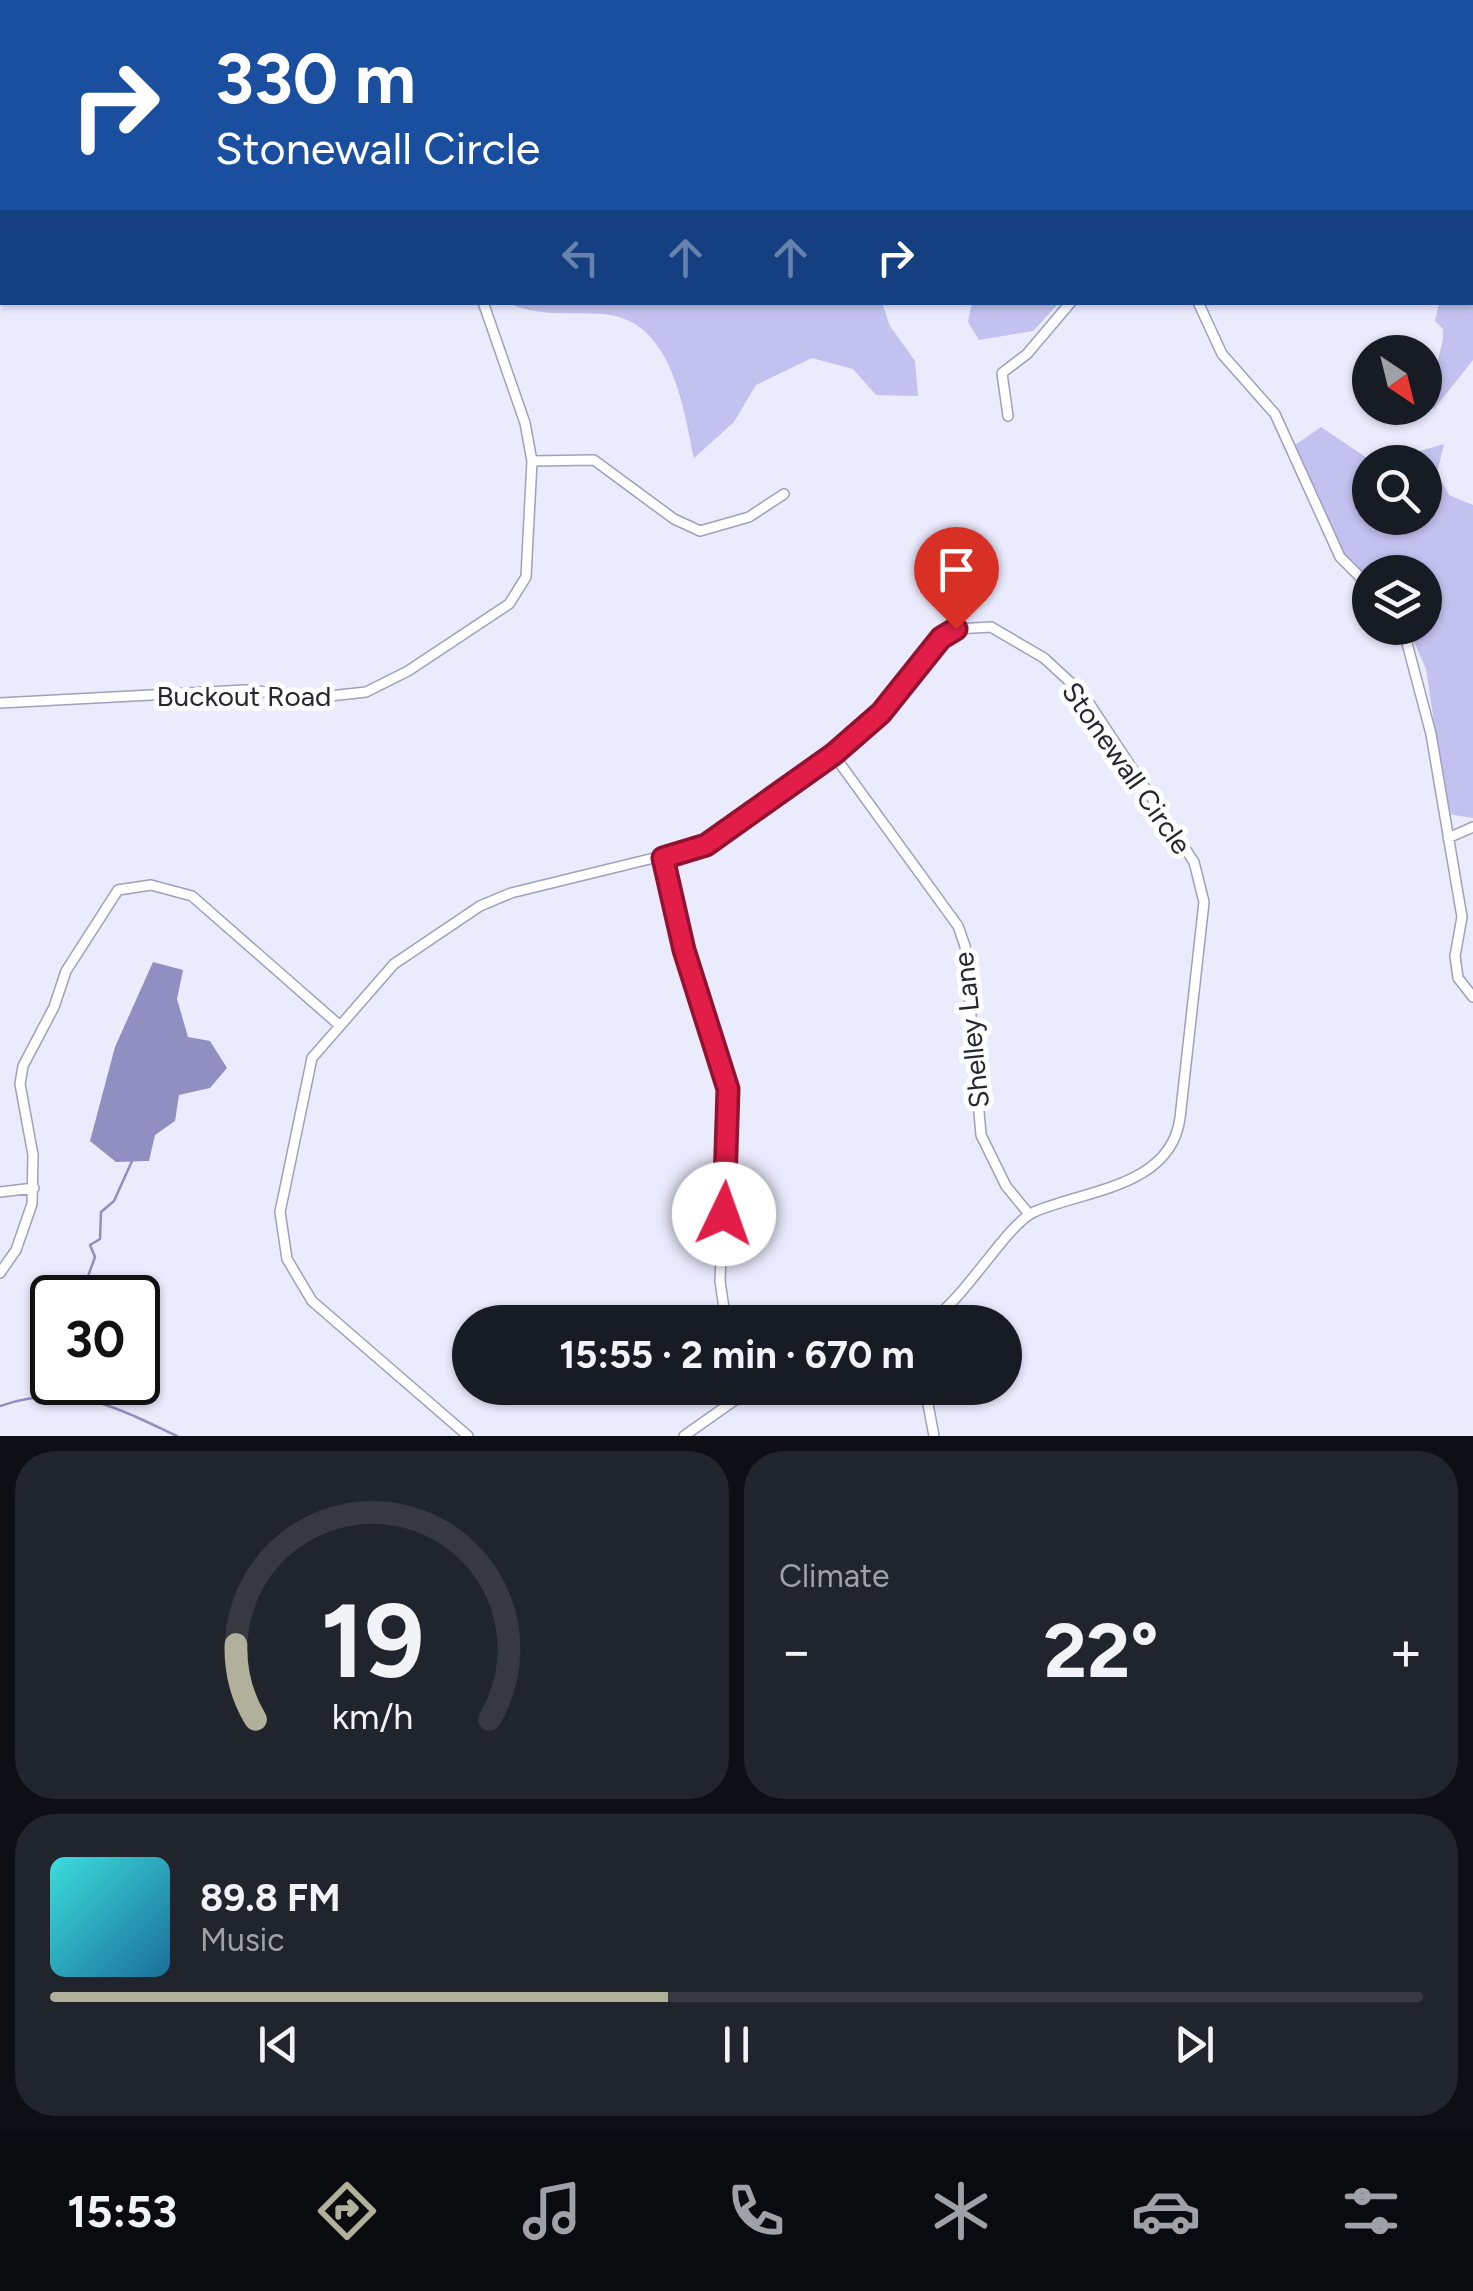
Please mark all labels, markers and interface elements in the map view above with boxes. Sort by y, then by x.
text: 330 m [215,36,416,121]
icon: right [50,40,180,170]
text: Stonewall Circle [215,121,540,175]
icon: left [553,230,608,285]
icon: ahead [658,230,713,285]
icon: ahead [763,230,818,285]
icon: right [868,230,923,285]
north arrow [1352,335,1442,425]
map controls [1352,335,1442,645]
button: search [1352,445,1442,535]
pin [914,527,999,630]
icon: arrive [929,542,984,597]
button: layers [1352,555,1442,645]
street label: Stonewall Circle [1055,675,1199,861]
street label: Buckout Road [157,679,331,713]
street label: Shelley Lane [946,950,996,1110]
position arrow [672,1162,776,1266]
speed limit sign: 30 [30,1275,160,1405]
text: 15:55 · 2 min · 670 m [559,1332,915,1378]
text: Climate [779,1557,890,1595]
text: 19 [320,1578,424,1703]
text: 22° [1043,1606,1159,1696]
text: − [779,1618,813,1684]
text: + [1389,1618,1423,1684]
text: km/h [331,1695,413,1738]
text: 89.8 FM [200,1875,341,1921]
text: Music [200,1921,285,1959]
icon: previous [251,2017,306,2072]
icon: pause [709,2017,764,2072]
icon: next [1167,2017,1222,2072]
icon: directions [312,2176,382,2246]
icon: music [517,2176,587,2246]
icon: phone [721,2176,791,2246]
icon: climate [926,2176,996,2246]
icon: car [1131,2176,1201,2246]
icon: filters [1336,2176,1406,2246]
text: 15:53 [67,2184,177,2238]

